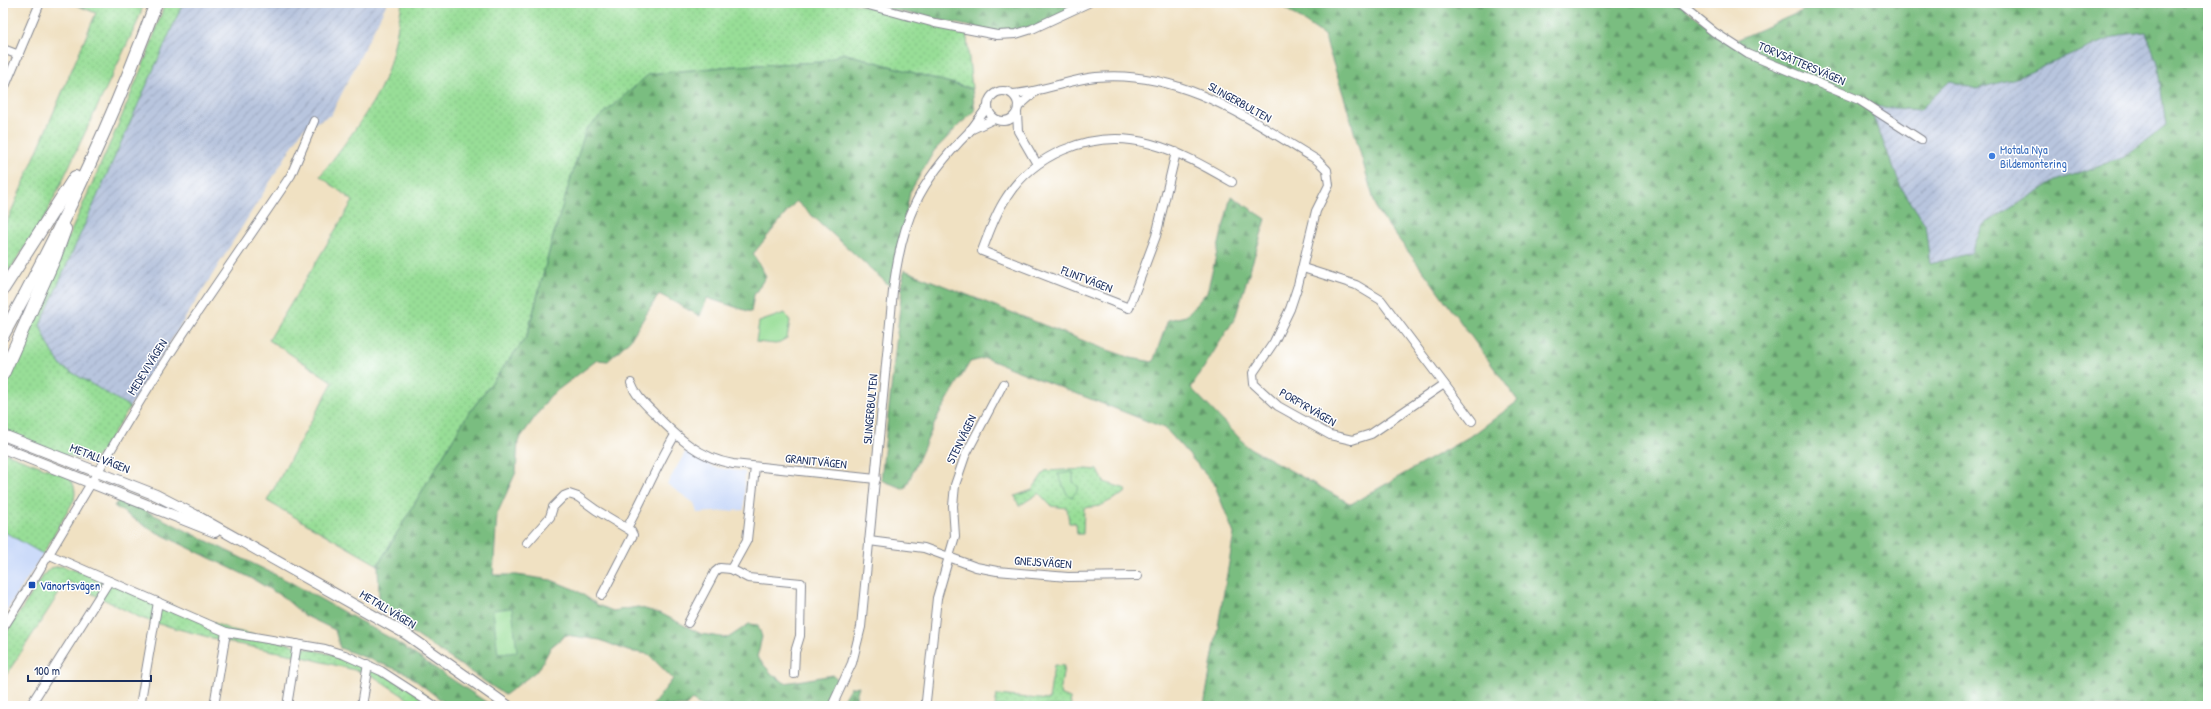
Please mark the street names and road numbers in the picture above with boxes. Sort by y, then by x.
street label: TORVSÄTTERSVÄGEN [1756,37,1848,89]
street label: SLINGERBULTEN [1205,78,1275,126]
street label: FLINTVÄGEN [1058,261,1115,297]
street label: MEDEVIVÄGEN [123,336,171,398]
street label: SLINGERBULTEN [858,373,882,445]
street label: PORFYRVÄGEN [1276,384,1340,430]
street label: STENVÄGEN [942,412,980,466]
street label: METALLVÄGEN [68,439,132,477]
street label: GRANITVÄGEN [784,449,848,473]
street label: GNEJSVÄGEN [1014,552,1072,572]
street label: METALLVÄGEN [357,586,419,632]

